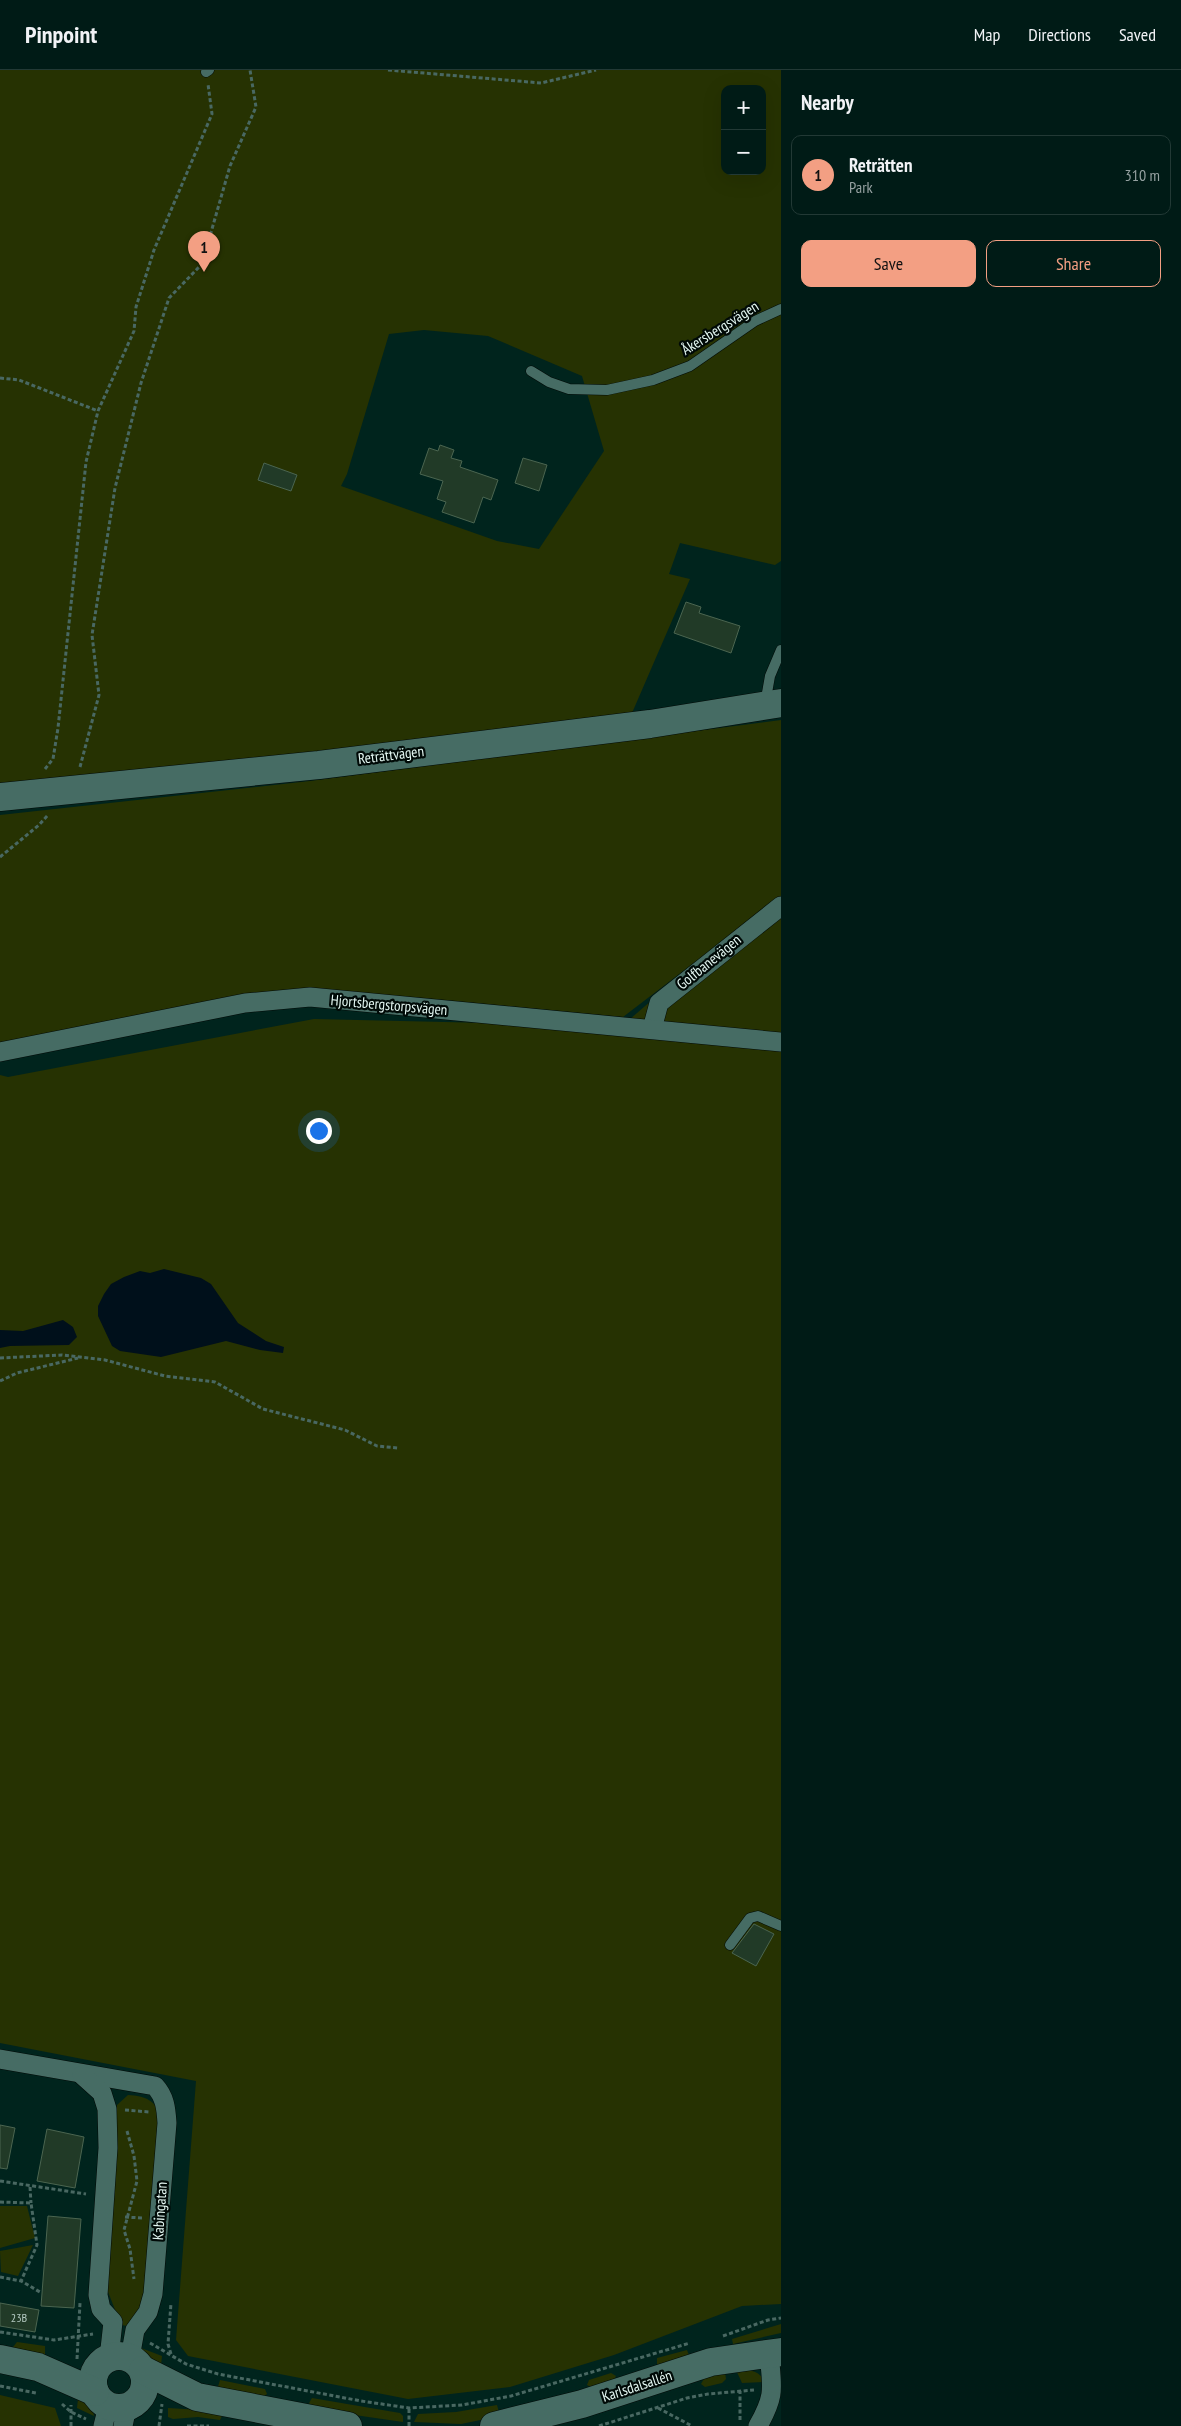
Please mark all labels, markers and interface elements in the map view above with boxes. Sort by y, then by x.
text: Pinpoint [25,19,97,50]
text: Map [974,23,1000,46]
text: Directions [1028,23,1091,46]
text: Saved [1119,23,1156,46]
map controls [721,85,766,175]
button: + [721,85,766,130]
text: Nearby [801,89,854,116]
button: − [721,130,766,175]
text: Reträtten [849,153,912,177]
text: 1 [814,165,822,185]
text: 310 m [1125,165,1160,185]
text: Park [849,177,873,197]
pin: 1 [188,231,220,272]
button: Save [801,240,976,287]
button: Share [986,240,1161,287]
street label: Åkersbergsvägen [678,296,762,359]
street label: Reträttvägen [357,741,425,768]
street label: Golfbanevägen [673,930,745,993]
street label: Hjortsbergstorpsvägen [330,990,448,1019]
your location [306,1118,332,1144]
street label: Kabingatan [148,2181,171,2241]
house number: 23B [11,2310,28,2325]
street label: Karlsdalsallén [599,2365,674,2406]

